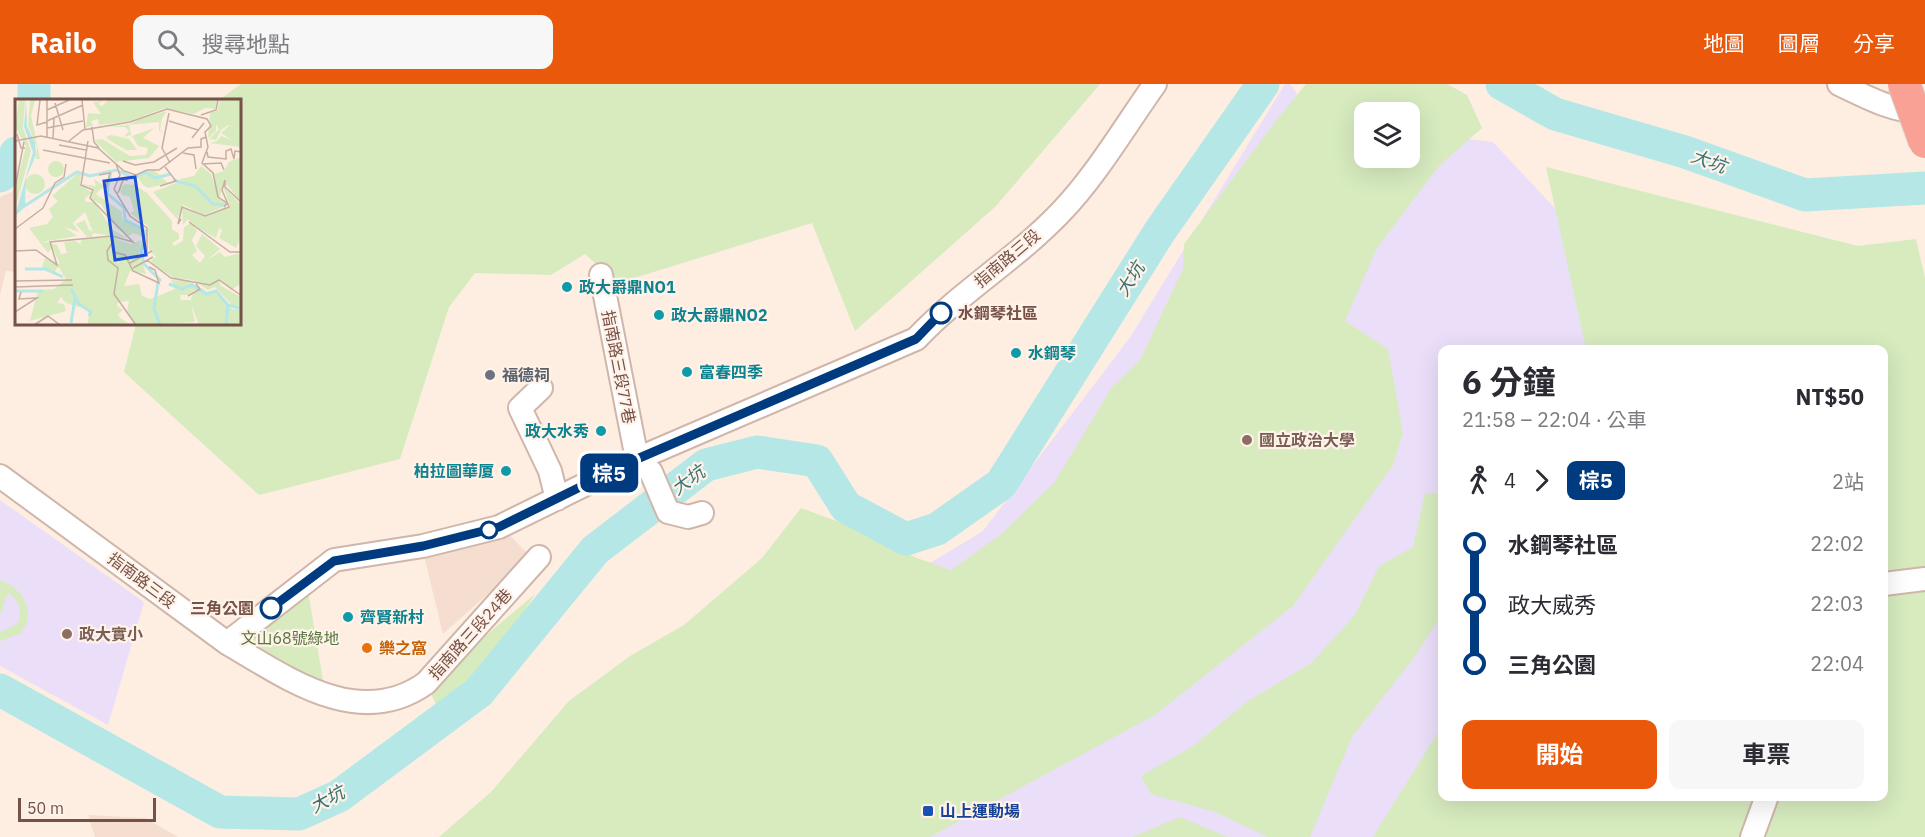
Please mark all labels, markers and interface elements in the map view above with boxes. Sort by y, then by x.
search box [133,15,553,69]
text: Railo [30,24,97,61]
icon: search [154,26,187,59]
text: 搜尋地點 [202,29,290,58]
text: 地圖 [1703,29,1745,57]
text: 圖層 [1778,29,1820,57]
text: 分享 [1853,29,1895,57]
inset map [15,99,242,326]
map controls [1354,102,1420,168]
button: layers [1354,102,1420,168]
water label: 大坑 [1688,144,1733,179]
street label: 指南路三段 [970,225,1044,291]
water label: 大坑 [1111,255,1151,300]
place label: 政大爵鼎NO1 [579,277,676,297]
marker: 政大爵鼎NO1 [560,280,574,294]
marker: 水鋼琴社區 [930,302,952,324]
place label: 水鋼琴社區 [958,303,1038,323]
place label: 政大爵鼎NO2 [671,305,768,325]
marker: 政大爵鼎NO2 [652,308,666,322]
street label: 指南路三段77巷 [598,309,640,425]
place label: 水鋼琴 [1028,343,1076,363]
marker: 水鋼琴 [1009,346,1023,360]
text: 6 分鐘 [1462,360,1556,403]
place label: 富春四季 [699,362,763,382]
place label: 福德祠 [502,365,550,385]
marker: 富春四季 [680,365,694,379]
marker: 福德祠 [483,368,497,382]
text: NT$50 [1796,382,1864,411]
text: 21:58 – 22:04 · 公車 [1462,406,1647,433]
place label: 政大水秀 [525,421,589,441]
marker: 政大水秀 [594,424,608,438]
place label: 國立政治大學 [1259,430,1355,450]
marker: 國立政治大學 [1240,433,1254,447]
line badge: 棕5 [582,454,636,492]
water label: 大坑 [667,458,712,500]
text: 棕5 [592,459,626,487]
place label: 柏拉圖華厦 [414,461,494,481]
marker: 柏拉圖華厦 [499,464,513,478]
icon: walk [1462,464,1495,497]
icon: forward [1525,464,1558,497]
text: 棕5 [1579,466,1613,494]
text: 4 [1504,467,1516,494]
text: 2站 [1832,468,1864,495]
unlabelled marker [480,521,498,539]
text: 水鋼琴社區 [1508,530,1618,559]
text: 22:02 [1810,530,1864,557]
street label: 指南路三段 [104,548,180,612]
street label: 指南路三段24巷 [424,585,516,683]
text: 政大威秀 [1508,590,1596,619]
text: 22:03 [1810,590,1864,617]
marker: 三角公園 [260,597,282,619]
place label: 三角公園 [190,598,254,618]
place label: 齊賢新村 [360,607,424,627]
marker: 齊賢新村 [341,610,355,624]
place label: 政大實小 [79,624,143,644]
marker: 政大實小 [60,627,74,641]
park label: 文山68號綠地 [240,628,340,648]
place label: 樂之窩 [379,638,427,658]
marker: 樂之窩 [360,641,374,655]
text: 三角公園 [1508,650,1596,679]
text: 22:04 [1810,650,1864,677]
button: 開始 [1462,720,1657,789]
button: 車票 [1669,720,1864,789]
water label: 大坑 [306,779,351,818]
scale bar [18,795,156,822]
text: 50 m [27,798,64,818]
place label: 山上運動場 [940,801,1020,821]
marker: 山上運動場 [921,804,935,818]

